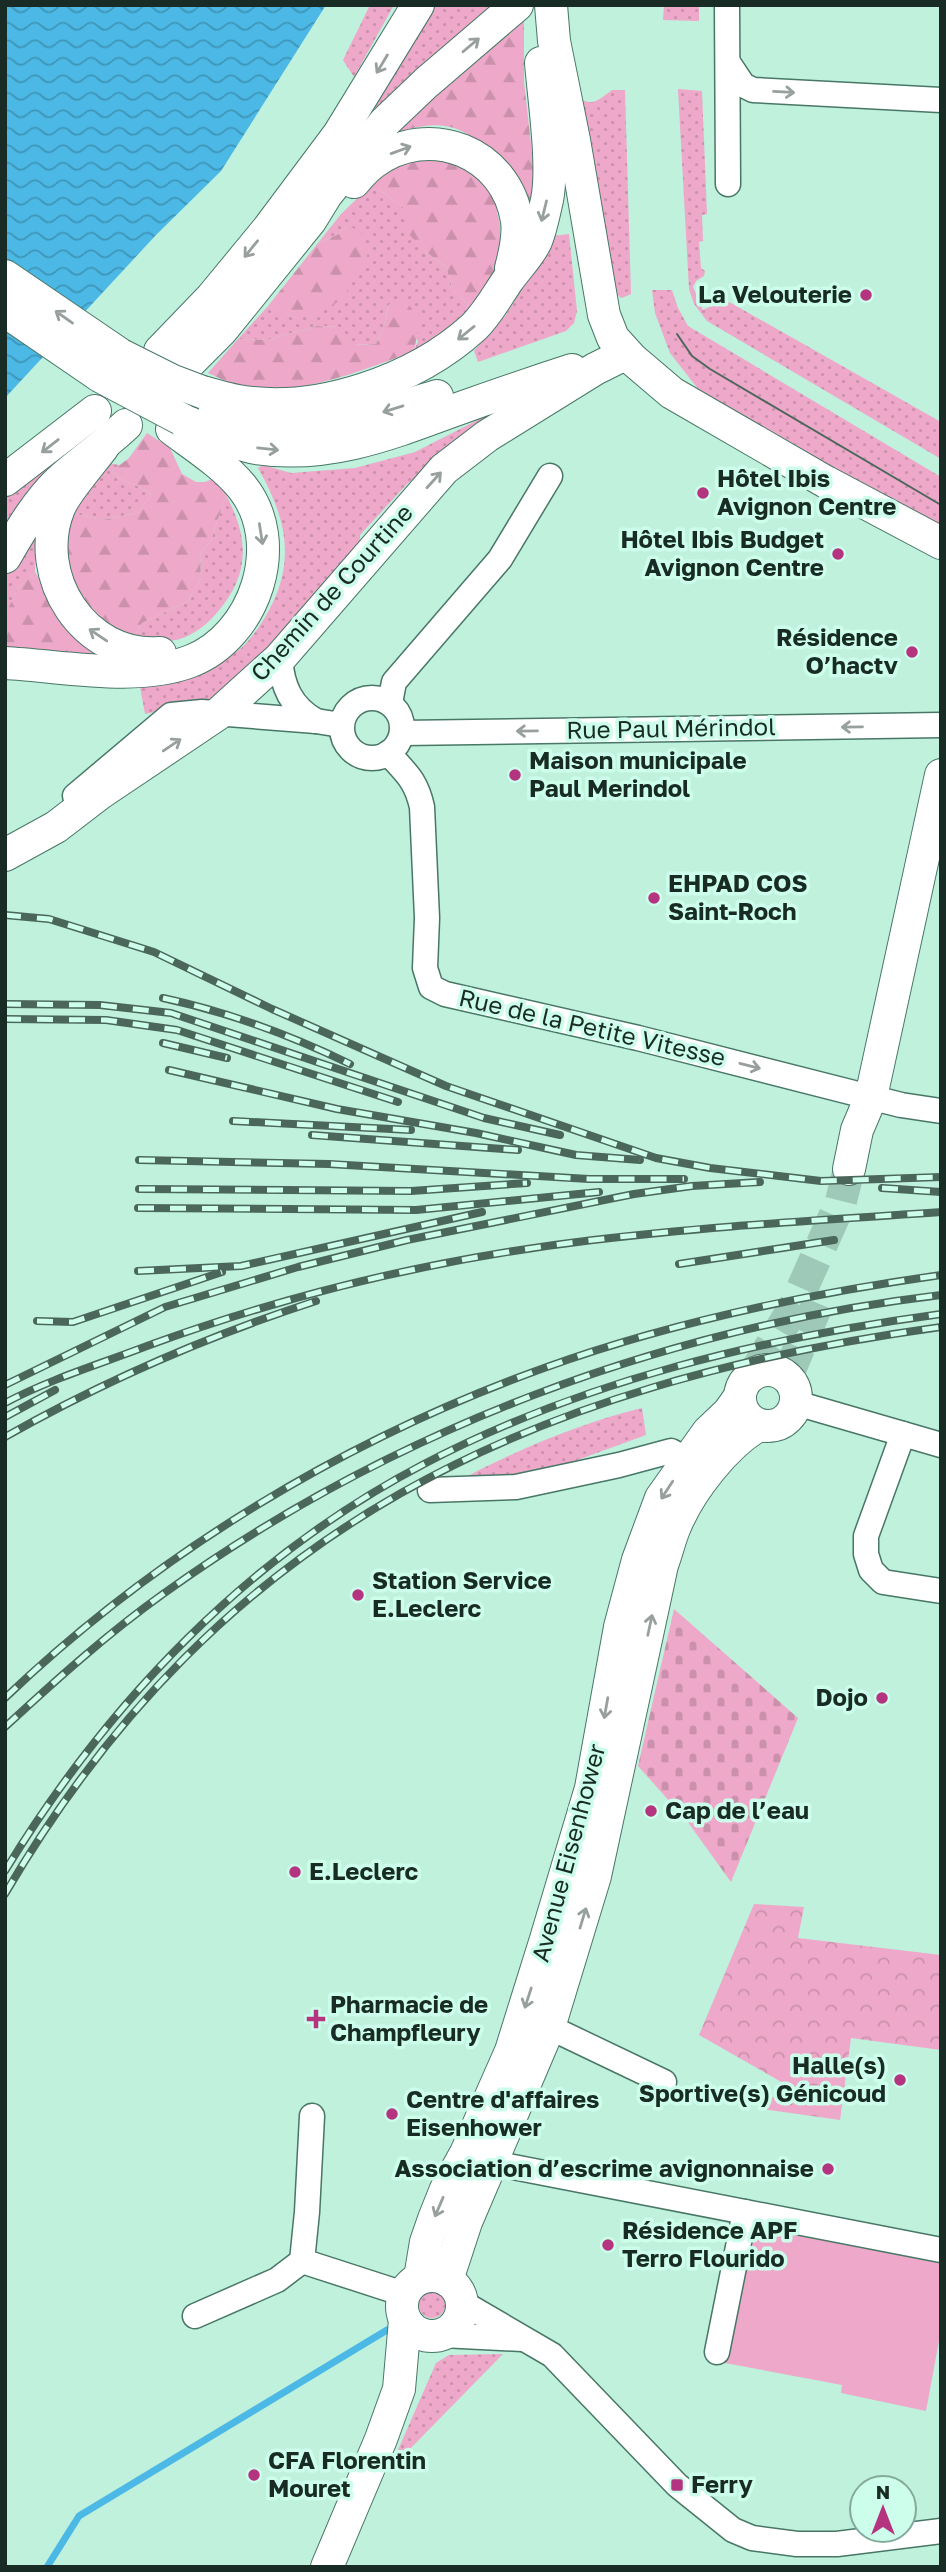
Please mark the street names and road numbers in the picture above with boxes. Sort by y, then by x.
street label: Chemin de Courtine [244,498,418,686]
street label: Rue Paul Mérindol [566,711,776,744]
street label: Rue de la Petite Vitesse [456,982,728,1071]
street label: Avenue Eisenhower [524,1740,611,1965]

